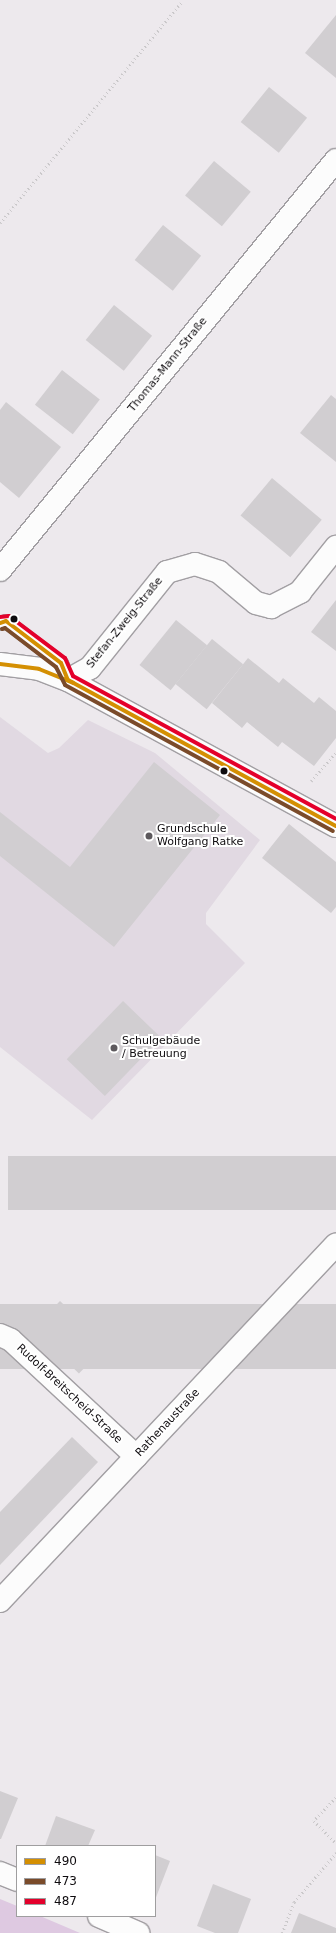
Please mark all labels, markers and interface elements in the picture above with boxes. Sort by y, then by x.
street label: Thomas-Mann-Straße [126,315,210,415]
street label: Stefan-Zweig-Straße [84,575,166,671]
unlabelled marker [9,614,19,624]
unlabelled marker [219,766,229,776]
place label: Grundschule Wolfgang Ratke [157,823,243,849]
marker: Grundschule Wolfgang Ratke [144,831,154,841]
place label: Schulgebäude / Betreuung [122,1035,200,1061]
marker: Schulgebäude / Betreuung [109,1043,119,1053]
street label: Rudolf-Breitscheid-Straße [13,1342,125,1446]
street label: Rathenaustraße [133,1386,203,1460]
legend [16,1845,156,1917]
text: 490 [54,1854,77,1868]
text: 473 [54,1874,77,1888]
text: 487 [54,1894,77,1908]

